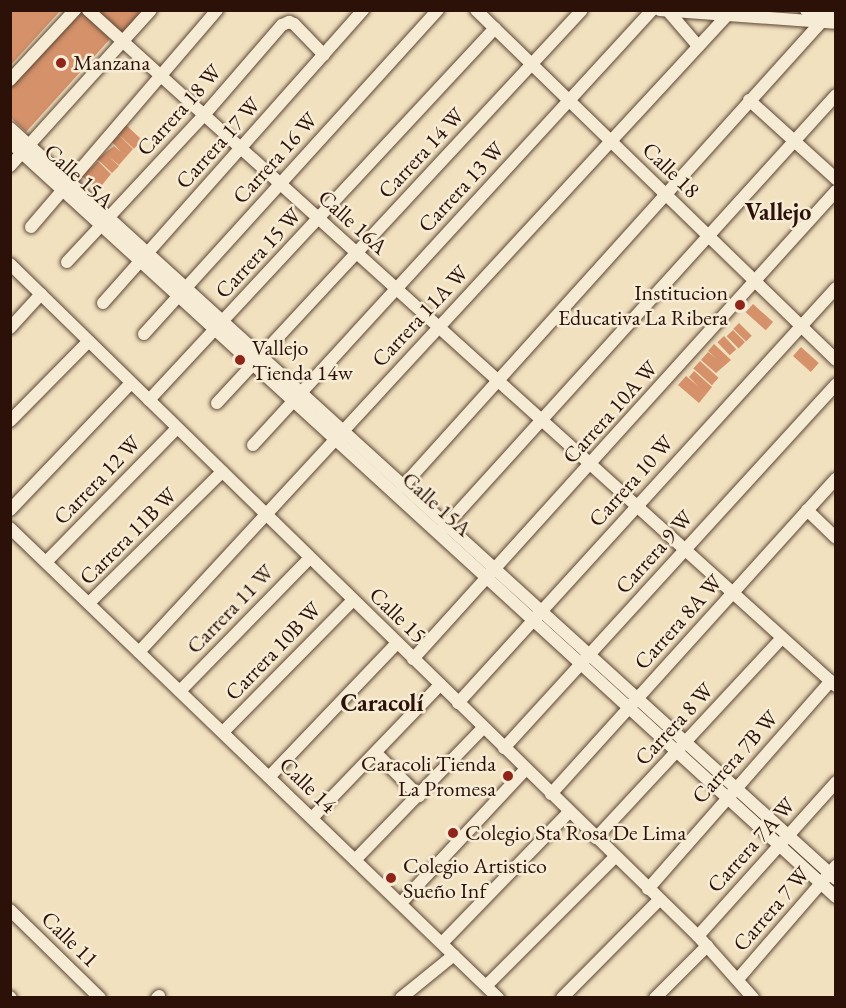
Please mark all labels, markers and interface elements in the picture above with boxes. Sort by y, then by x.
place label: Manzana [73,50,150,76]
marker: Manzana [54,56,68,70]
street label: Carrera 18 W [131,59,227,161]
street label: Carrera 17 W [170,92,266,194]
street label: Carrera 14 W [373,102,469,204]
street label: Carrera 16 W [227,107,323,209]
street label: Carrera 13 W [413,136,509,238]
street label: Calle 18 [637,137,705,203]
street label: Calle 15A [39,138,119,214]
street label: Calle 16A [313,184,393,260]
district label: Vallejo [745,198,811,226]
street label: Carrera 15 W [210,202,306,304]
street label: Carrera 11A W [366,260,474,372]
place label: Institucion Educativa La Ribera [558,279,728,330]
marker: Institucion Educativa La Ribera [733,298,747,312]
place label: Vallejo Tienda 14w [252,334,353,386]
marker: Vallejo Tienda 14w [233,353,247,367]
street label: Carrera 10A W [557,355,663,469]
street label: Carrera 12 W [48,430,146,530]
street label: Carrera 10 W [583,430,679,532]
street label: Calle 15A [397,466,477,542]
street label: Carrera 11B W [74,482,182,590]
street label: Carrera 9 W [610,505,698,599]
street label: Carrera 11 W [181,559,279,659]
street label: Carrera 8A W [629,569,727,675]
street label: Calle 15 [364,582,432,648]
street label: Carrera 10B W [219,596,327,706]
street label: Carrera 8 W [629,677,719,771]
district label: Caracolí [340,689,424,717]
street label: Carrera 7B W [686,705,784,809]
place label: Caracoli Tienda La Promesa [361,750,496,802]
street label: Calle 14 [274,752,342,818]
marker: Caracoli Tienda La Promesa [501,769,515,783]
street label: Carrera 7A W [702,792,800,898]
place label: Colegio Sta Rosa De Lima [465,820,686,846]
marker: Colegio Sta Rosa De Lima [446,826,460,840]
place label: Colegio Artistico Sueño Inf [403,852,547,903]
street label: Carrera 7 W [727,861,815,957]
marker: Colegio Artistico Sueño Inf [384,871,398,885]
street label: Calle 11 [36,906,104,972]

